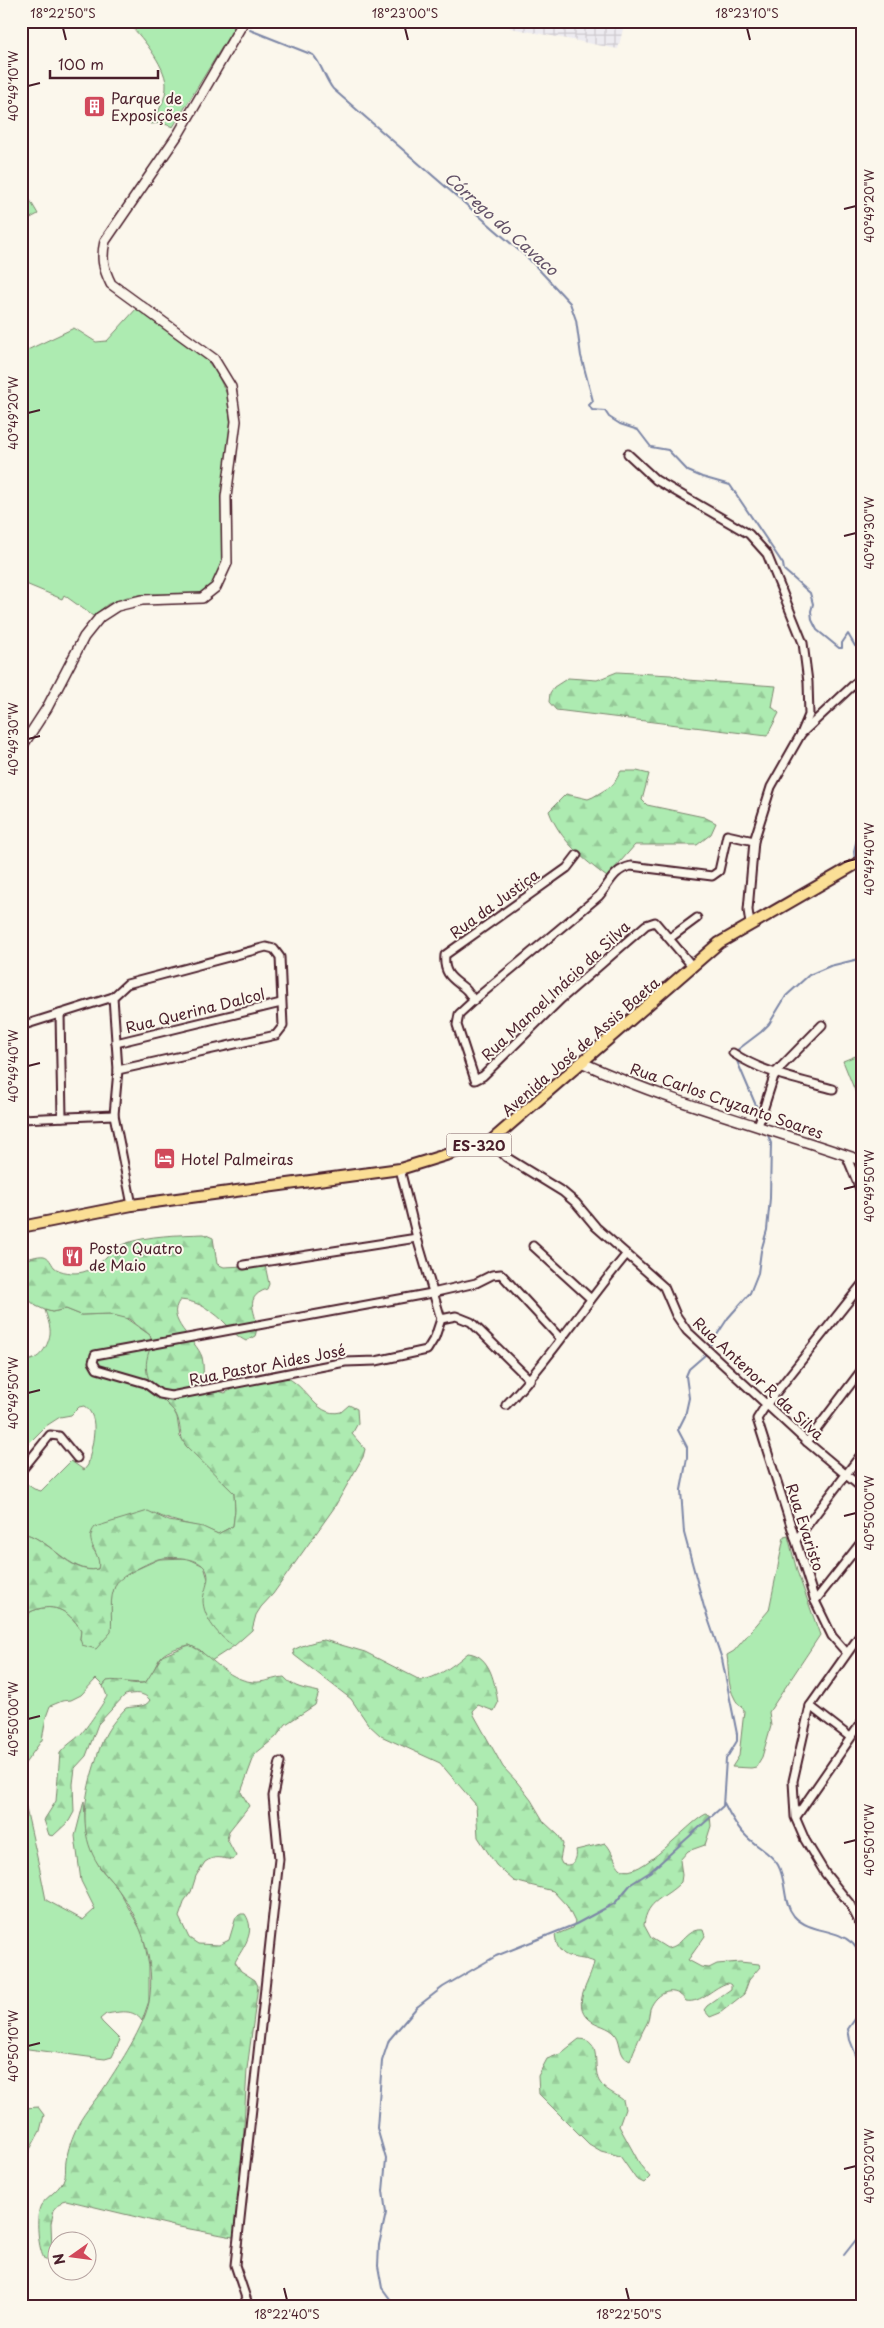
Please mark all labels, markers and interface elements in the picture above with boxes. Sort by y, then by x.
text: 18°22'50"S [30,4,96,22]
text: 18°23'00"S [372,4,438,22]
text: 18°23'10"S [715,4,779,22]
scale bar [50,48,158,80]
text: 40°49'10"W [4,50,22,121]
text: 100 m [58,52,104,75]
place label: Parque de Exposições [111,86,188,126]
building icon: Parque de Exposições [83,94,107,118]
water label: Córrego do Cavaco [440,165,565,281]
text: 40°49'20"W [860,168,878,243]
text: 40°49'20"W [4,375,22,450]
text: 40°49'30"W [860,496,878,570]
text: 40°49'30"W [4,702,22,776]
text: 40°49'40"W [860,822,878,895]
street label: Rua da Justiça [444,862,544,943]
street label: Rua Manoel Inácio da Silva [475,914,635,1065]
street label: Avenida José de Assis Baeta [496,971,664,1121]
street label: Rua Querina Dalcol [123,982,267,1038]
text: 40°49'40"W [4,1029,22,1102]
street label: Rua Carlos Cryzanto Soares [627,1056,827,1144]
road number: ES-320 [446,1134,512,1156]
hotel icon: Hotel Palmeiras [153,1146,177,1170]
place label: Hotel Palmeiras [181,1147,294,1170]
text: 40°49'50"W [860,1149,878,1222]
place label: Posto Quatro de Maio [89,1236,183,1276]
restaurant icon: Posto Quatro de Maio [61,1244,85,1268]
street label: Rua Antenor R da Silva [688,1311,830,1446]
street label: Rua Pastor Aides José [187,1338,347,1390]
text: 40°49'50"W [4,1356,22,1429]
text: 40°50'00"W [860,1475,878,1551]
street label: Rua Evaristo [781,1480,831,1574]
text: 40°50'00"W [4,1681,22,1757]
text: 40°50'10"W [860,1803,878,1876]
text: 40°50'10"W [4,2009,22,2082]
text: 40°50'20"W [860,2128,878,2204]
north arrow [48,2230,98,2280]
text: N [47,2251,70,2267]
text: 18°22'40"S [254,2305,320,2323]
text: 18°22'50"S [596,2305,662,2323]

